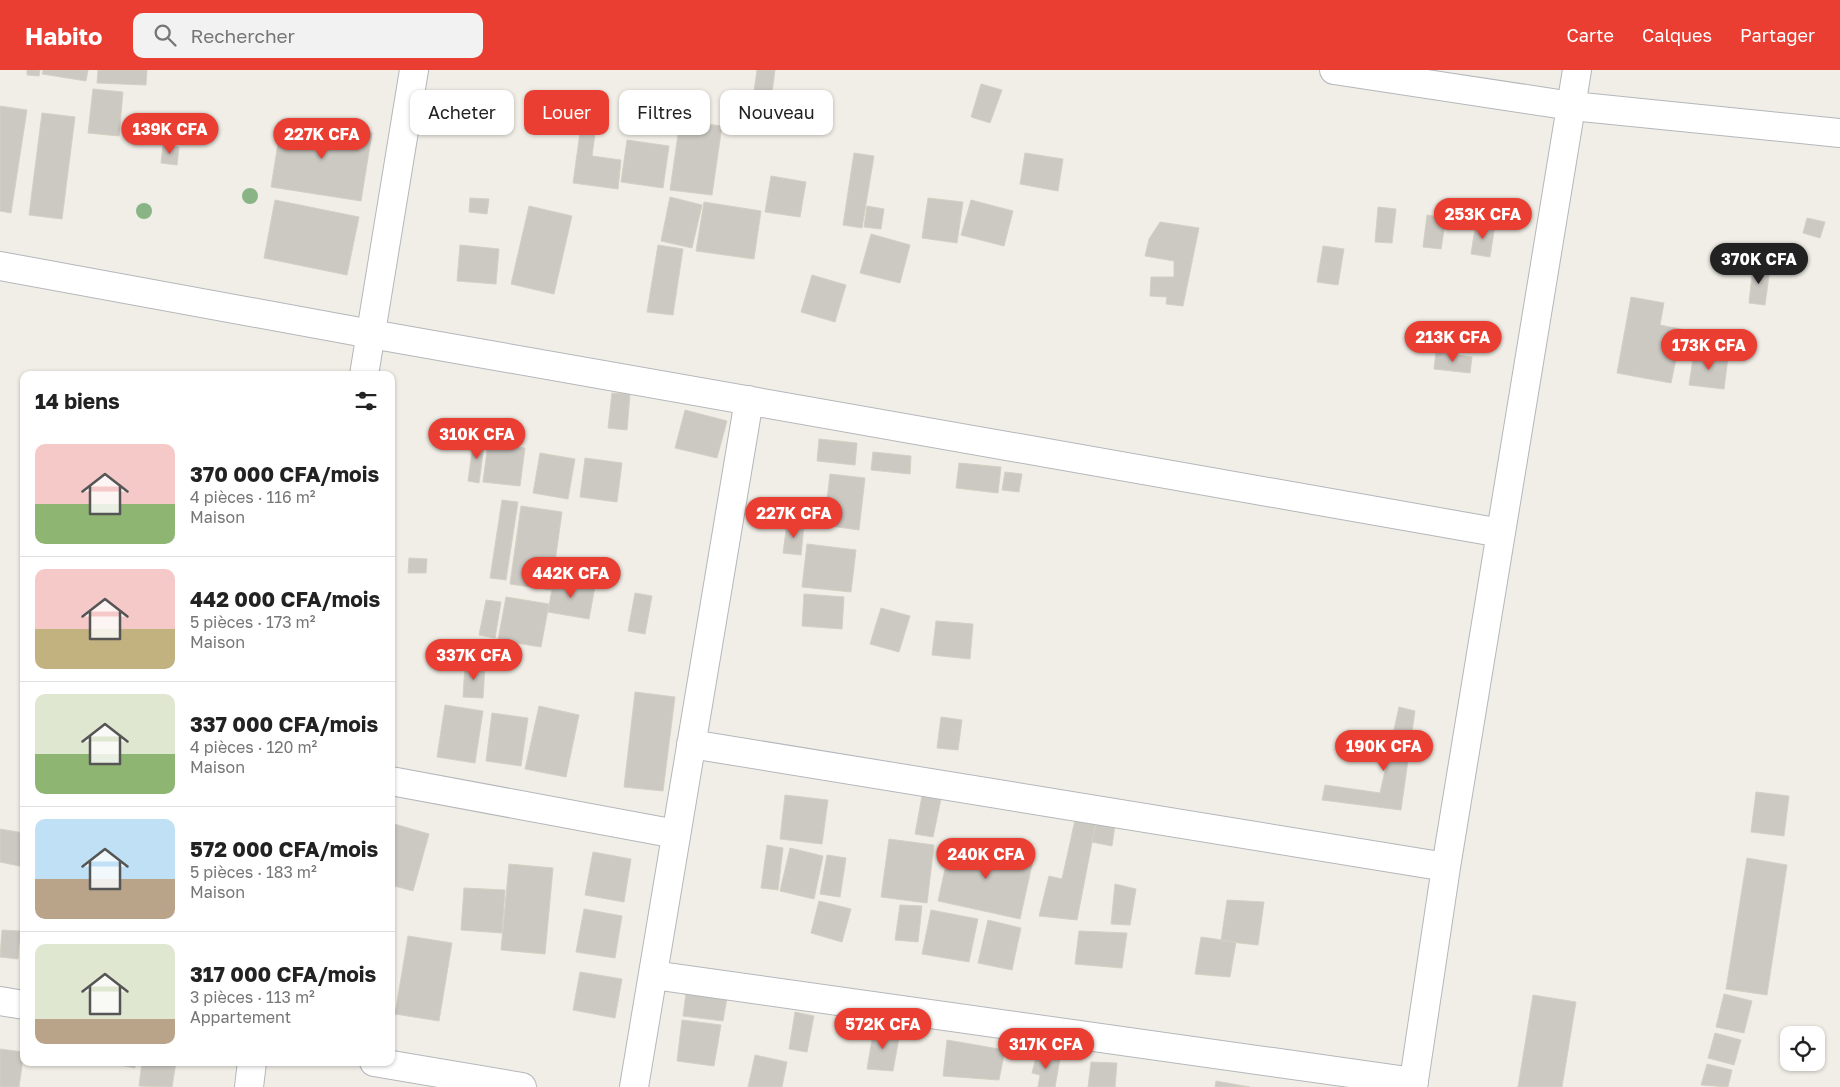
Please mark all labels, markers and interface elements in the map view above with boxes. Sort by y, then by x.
search box [133,13,483,58]
text: Habito [25,21,103,50]
icon: search [151,21,179,49]
text: Rechercher [191,24,295,47]
text: Carte [1567,24,1614,46]
text: Calques [1642,24,1712,46]
text: Partager [1740,24,1815,46]
chip: Acheter [410,90,514,135]
chip: Louer [524,90,609,135]
chip: Filtres [619,90,710,135]
chip: Nouveau [720,90,833,135]
pin: 139K CFA [118,112,222,155]
pin: 227K CFA [270,118,374,160]
text: 139K CFA [132,119,208,139]
text: 227K CFA [284,124,360,144]
pin: 253K CFA [1431,198,1535,240]
text: 253K CFA [1445,204,1521,224]
pin: 370K CFA [1707,242,1811,285]
text: 370K CFA [1721,249,1797,269]
pin: 213K CFA [1401,320,1505,363]
text: 213K CFA [1416,327,1490,347]
pin: 173K CFA [1657,328,1761,371]
text: 173K CFA [1672,335,1746,355]
icon: filters [352,387,380,415]
text: 14 biens [35,388,120,414]
pin: 310K CFA [425,418,529,460]
text: 310K CFA [439,424,515,444]
text: 370 000 CFA/mois [190,461,379,487]
icon: home [75,464,135,524]
text: 4 pièces · 116 m² [190,487,316,507]
pin: 227K CFA [742,496,846,539]
text: 227K CFA [756,503,832,523]
text: Maison [190,507,245,527]
pin: 442K CFA [519,556,623,599]
text: 442K CFA [533,563,609,583]
text: 442 000 CFA/mois [190,586,380,612]
icon: home [75,589,135,649]
text: 5 pièces · 173 m² [190,612,316,632]
text: Maison [190,632,245,652]
pin: 337K CFA [422,638,526,681]
text: 337K CFA [436,645,512,665]
text: 337 000 CFA/mois [190,711,378,737]
icon: home [75,714,135,774]
pin: 190K CFA [1332,730,1436,772]
text: 190K CFA [1346,736,1422,756]
text: 4 pièces · 120 m² [190,737,317,757]
text: Maison [190,757,245,777]
text: 572 000 CFA/mois [190,836,378,862]
pin: 240K CFA [934,838,1038,880]
icon: home [75,839,135,899]
text: 240K CFA [947,844,1025,864]
text: 5 pièces · 183 m² [190,862,317,882]
text: Maison [190,882,245,902]
text: 317 000 CFA/mois [190,961,376,987]
icon: home [75,964,135,1024]
text: 3 pièces · 113 m² [190,987,315,1007]
text: Appartement [190,1007,291,1027]
pin: 572K CFA [831,1008,935,1050]
text: 572K CFA [845,1014,921,1034]
map controls [1780,1026,1825,1071]
button: locate [1780,1026,1825,1071]
pin: 317K CFA [994,1028,1098,1070]
text: 317K CFA [1009,1034,1083,1054]

